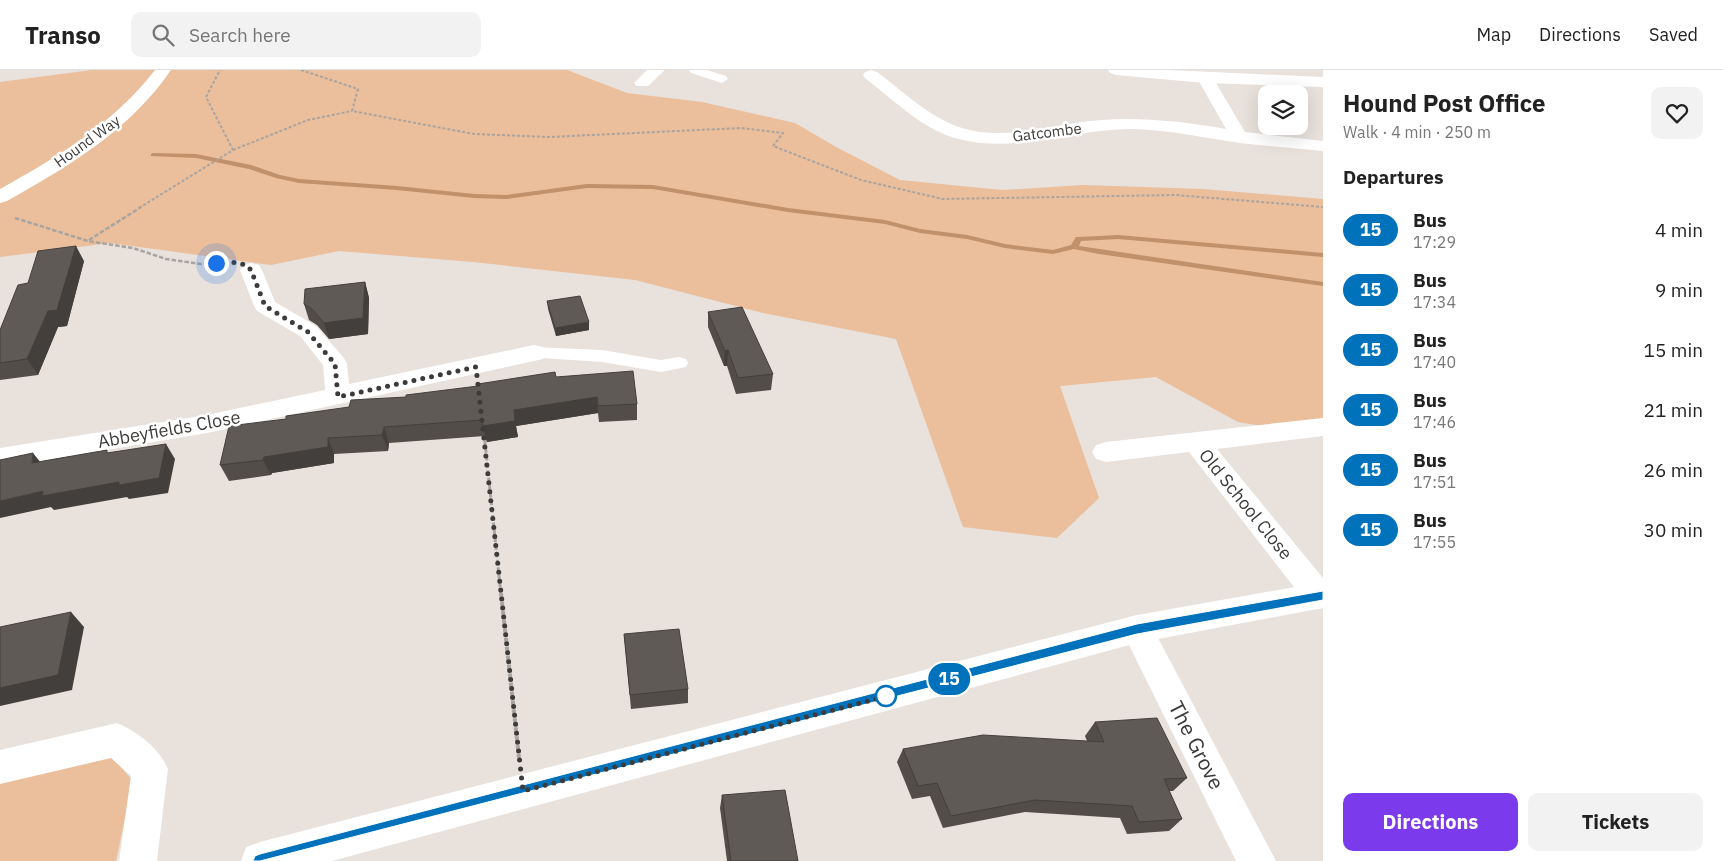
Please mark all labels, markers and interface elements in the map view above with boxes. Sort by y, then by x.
search box [131,12,481,57]
text: Transo [25,19,101,51]
icon: search [149,21,177,49]
text: Search here [189,23,291,47]
text: Map [1476,23,1511,46]
text: Directions [1539,23,1621,46]
text: Saved [1649,23,1698,46]
map controls [1258,85,1308,135]
button: layers [1258,85,1308,135]
text: Hound Post Office [1343,87,1546,119]
button: heart [1651,87,1703,139]
street label: Hound Way [50,110,124,171]
street label: Gatcombe [1011,118,1083,146]
text: Walk · 4 min · 250 m [1343,122,1491,142]
text: Departures [1343,165,1443,189]
text: Bus [1413,208,1447,232]
text: 15 [1360,218,1381,241]
text: 4 min [1655,218,1703,242]
text: 17:29 [1413,232,1456,252]
your location [204,251,229,276]
text: Bus [1413,268,1447,292]
text: 15 [1360,278,1381,301]
text: 9 min [1655,278,1703,302]
text: 17:34 [1413,292,1456,312]
text: Bus [1413,328,1447,352]
text: 15 [1360,338,1381,361]
text: 15 min [1644,338,1703,362]
text: 17:40 [1413,352,1456,372]
text: Bus [1413,388,1447,412]
text: 15 [1360,398,1381,421]
text: 21 min [1644,398,1703,422]
street label: Abbeyfields Close [96,405,242,453]
text: 17:46 [1413,412,1456,432]
street label: Old School Close [1194,444,1298,564]
text: Bus [1413,448,1447,472]
text: 15 [1360,458,1381,481]
text: 26 min [1644,458,1703,482]
text: 17:51 [1413,472,1456,492]
text: Bus [1413,508,1447,532]
text: 15 [1360,518,1381,541]
text: 30 min [1644,518,1703,542]
text: 17:55 [1413,532,1456,552]
line badge: 15 [926,663,972,695]
text: 15 [938,667,960,690]
unlabelled marker [875,685,897,707]
street label: The Grove [1163,696,1231,794]
button: Directions [1343,793,1518,851]
button: Tickets [1528,793,1703,851]

